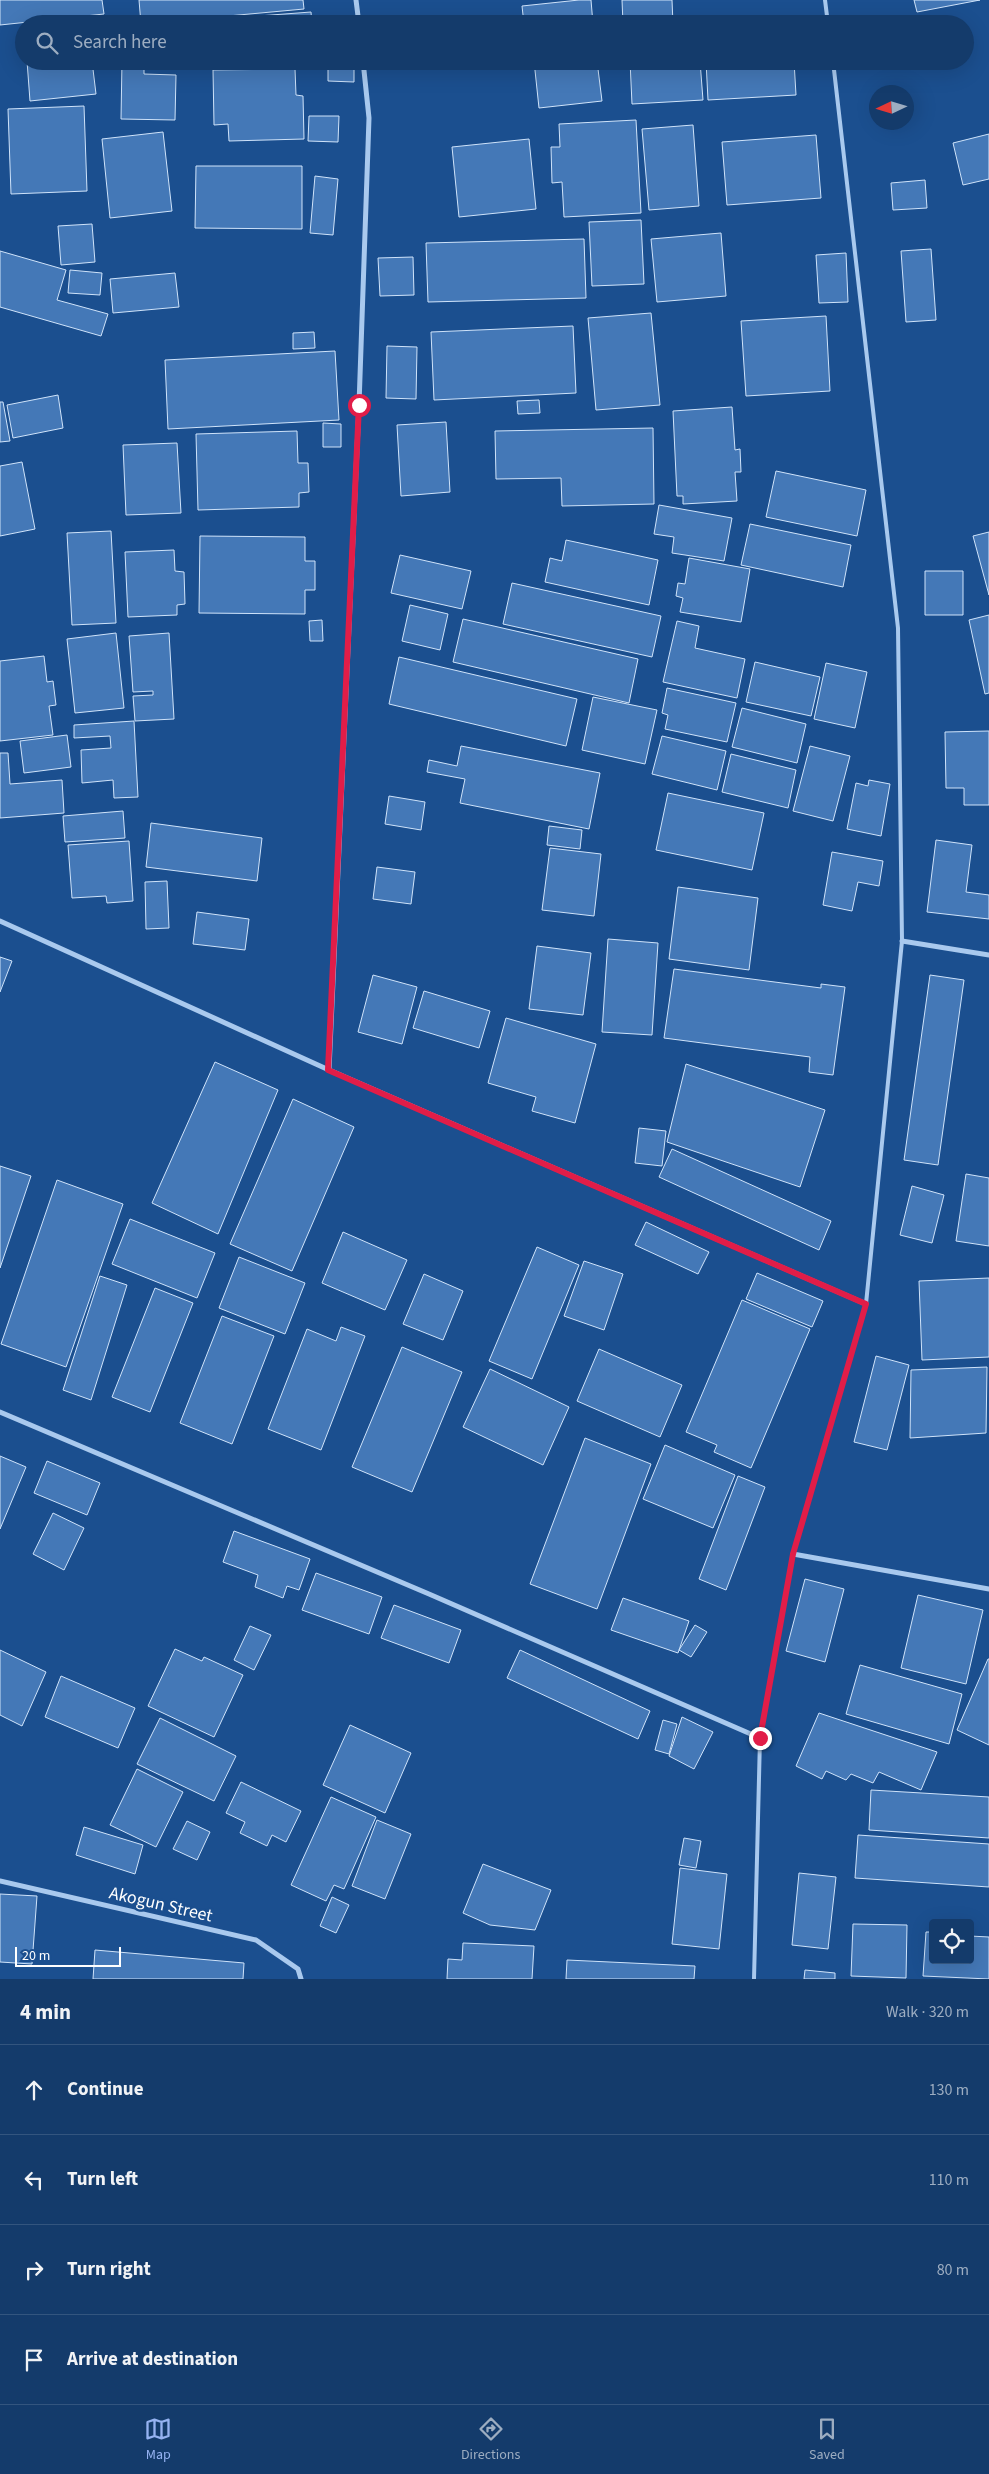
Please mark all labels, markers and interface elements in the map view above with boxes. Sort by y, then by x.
search box [15,15,974,70]
icon: search [33,29,61,57]
text: Search here [73,29,167,56]
north arrow [869,85,914,130]
route start [348,394,371,417]
route end [749,1727,772,1750]
street label: Akogun Street [107,1880,215,1929]
map controls [929,1919,974,1964]
button: locate [929,1919,974,1964]
scale bar [15,1944,121,1967]
text: 20 m [22,1946,50,1966]
text: 4 min [20,1997,71,2027]
text: Walk · 320 m [886,2001,969,2023]
icon: ahead [20,2076,48,2104]
text: Continue [67,2076,144,2103]
text: 130 m [929,2079,969,2101]
icon: left [20,2166,48,2194]
text: Turn left [67,2166,138,2193]
text: 110 m [929,2169,969,2191]
icon: right [20,2256,48,2284]
text: Turn right [67,2256,151,2283]
text: 80 m [937,2259,969,2281]
icon: arrive [20,2346,48,2374]
text: Arrive at destination [67,2346,238,2373]
tab: Map [144,2415,172,2465]
tab: Directions [461,2415,520,2465]
tab: Saved [809,2415,845,2465]

